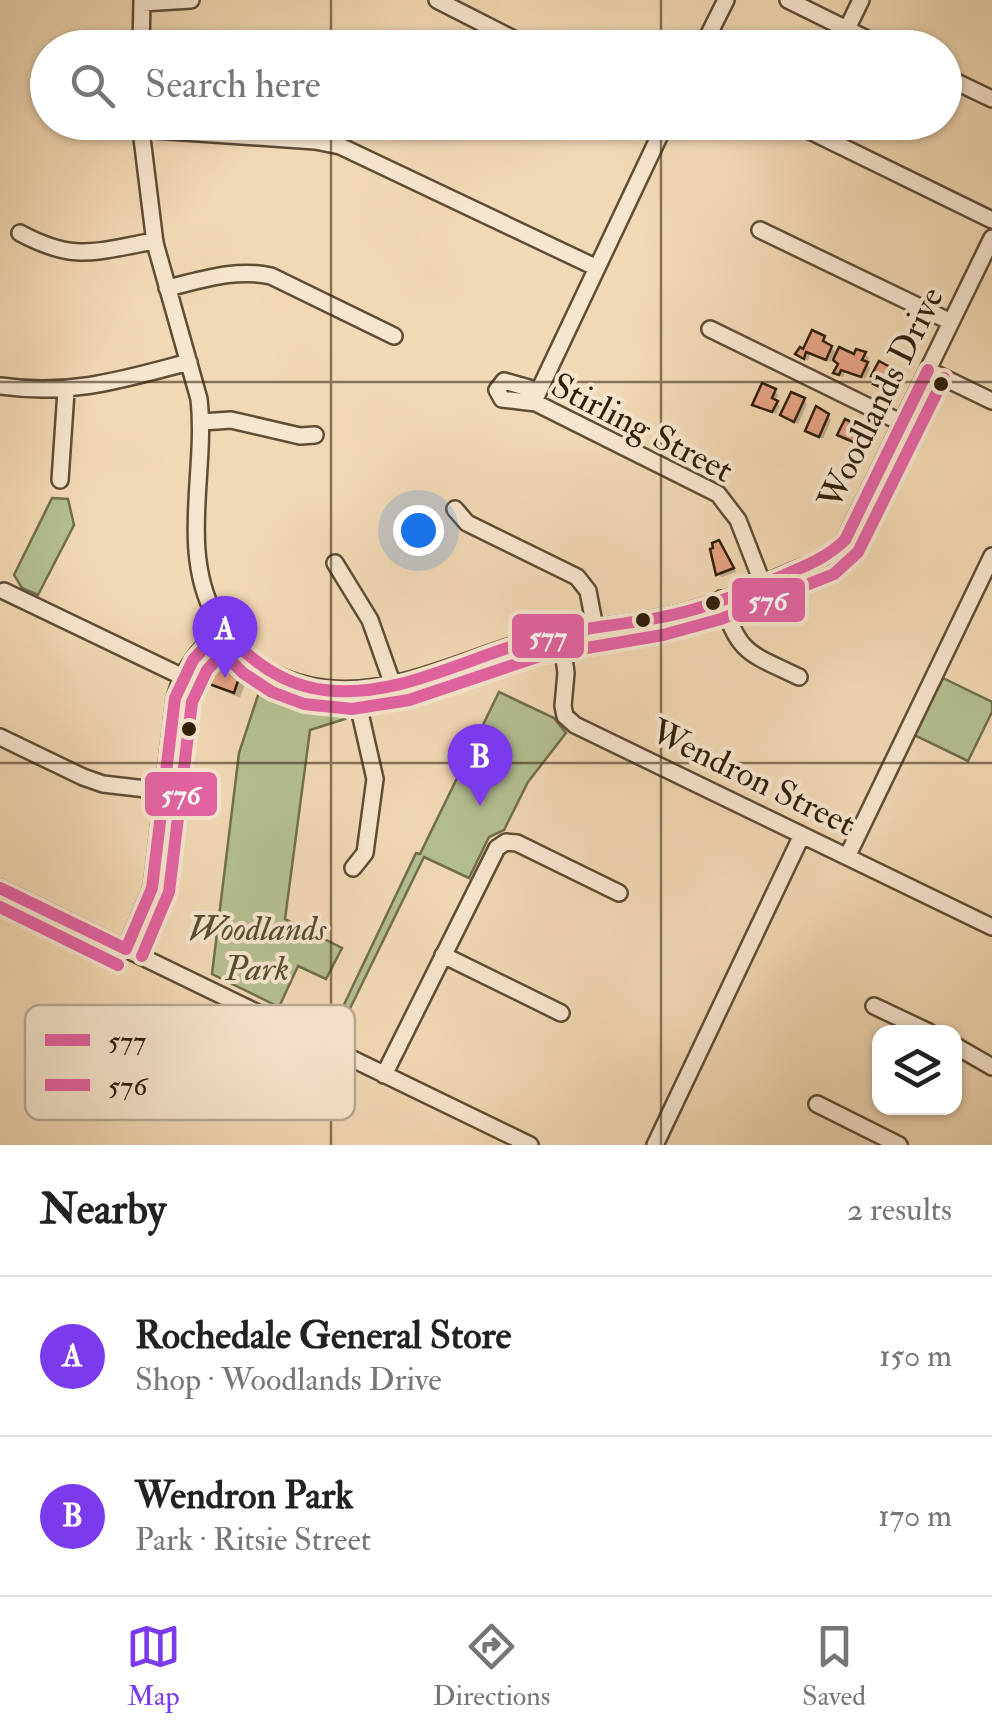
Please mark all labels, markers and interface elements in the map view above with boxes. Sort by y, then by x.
search box [30,30,962,140]
icon: search [65,58,120,113]
text: Search here [145,61,321,109]
street label: Woodlands Drive [808,280,954,517]
street label: Stirling Street [544,363,740,493]
unlabelled marker [931,374,951,394]
your location [393,505,444,556]
line badge: 576 [730,576,807,624]
text: 576 [748,584,790,619]
unlabelled marker [703,593,723,613]
pin: A [192,596,258,678]
unlabelled marker [633,610,653,630]
line badge: 577 [510,612,586,660]
text: 577 [529,620,567,655]
street label: Wendron Street [643,709,862,846]
unlabelled marker [179,719,199,739]
pin: B [448,724,512,806]
line badge: 576 [143,770,219,818]
text: 576 [161,778,203,813]
park label: Woodlands Park [188,907,328,991]
legend [25,1005,355,1120]
text: 577 [108,1024,146,1059]
map controls [872,1025,962,1115]
button: layers [872,1025,962,1115]
text: 576 [108,1069,149,1104]
text: Nearby [40,1184,166,1236]
text: 2 results [847,1190,952,1230]
text: Rochedale General Store [135,1312,511,1360]
text: A [62,1336,83,1376]
text: 150 m [879,1336,952,1376]
text: Shop · Woodlands Drive [135,1360,442,1400]
text: Wendron Park [135,1472,353,1520]
text: B [62,1496,83,1536]
text: 170 m [878,1496,952,1536]
text: Park · Ritsie Street [135,1520,371,1560]
tab: Map [126,1619,181,1714]
tab: Directions [433,1619,550,1714]
tab: Saved [802,1619,866,1714]

